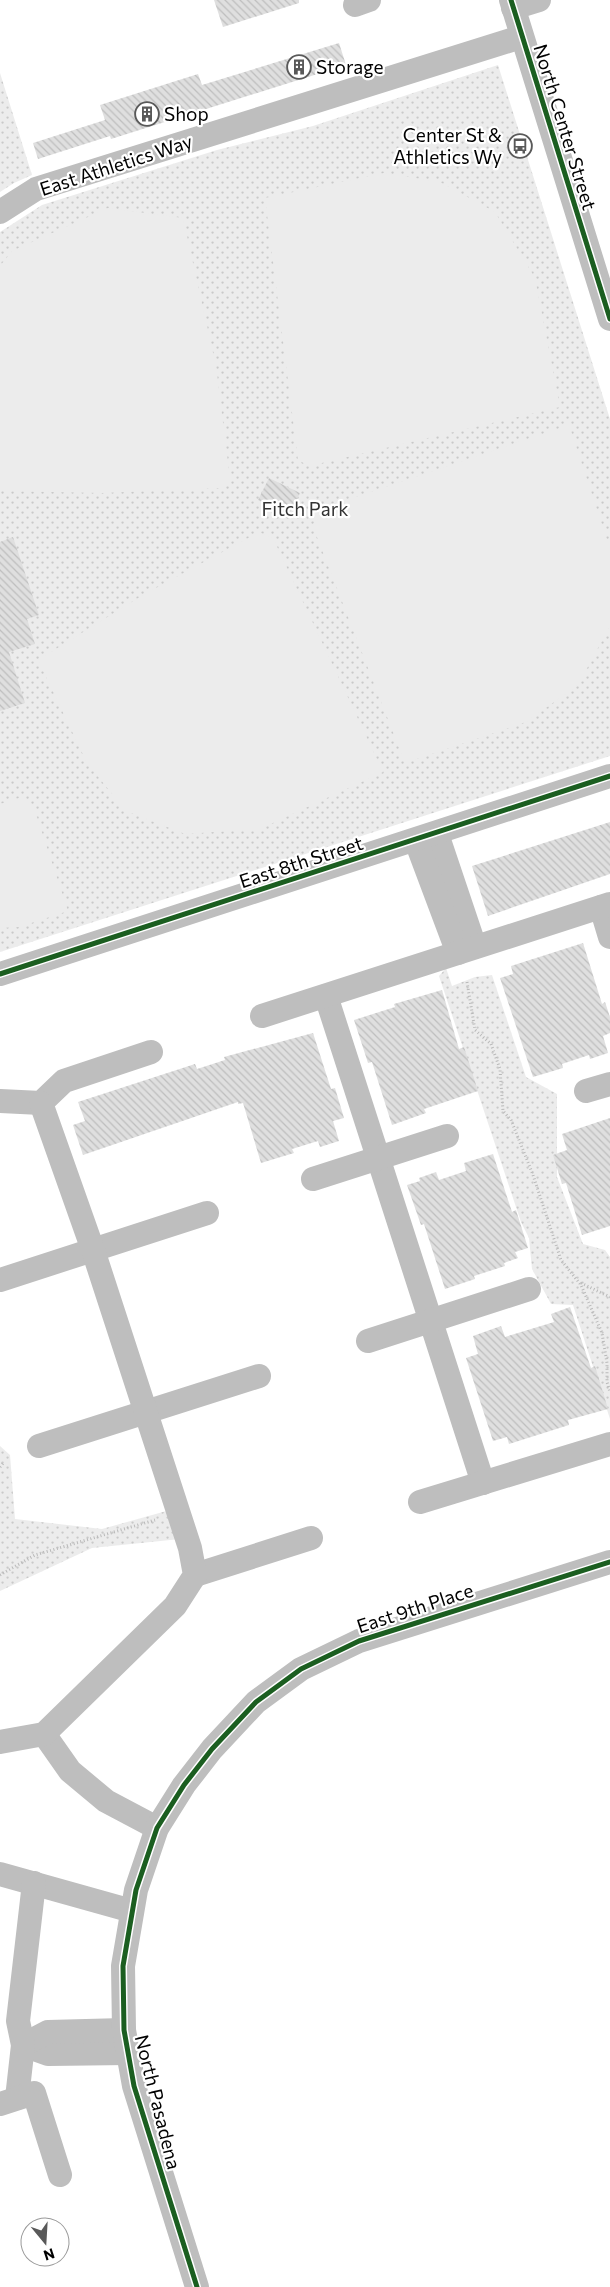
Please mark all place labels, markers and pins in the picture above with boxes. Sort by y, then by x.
building icon: Storage [286,54,312,80]
place label: Storage [316,55,383,78]
building icon: Shop [134,101,160,127]
place label: Shop [164,102,209,125]
place label: Center St & Athletics Wy [393,123,502,168]
bus stop icon: Center St & Athletics Wy [507,133,533,159]

